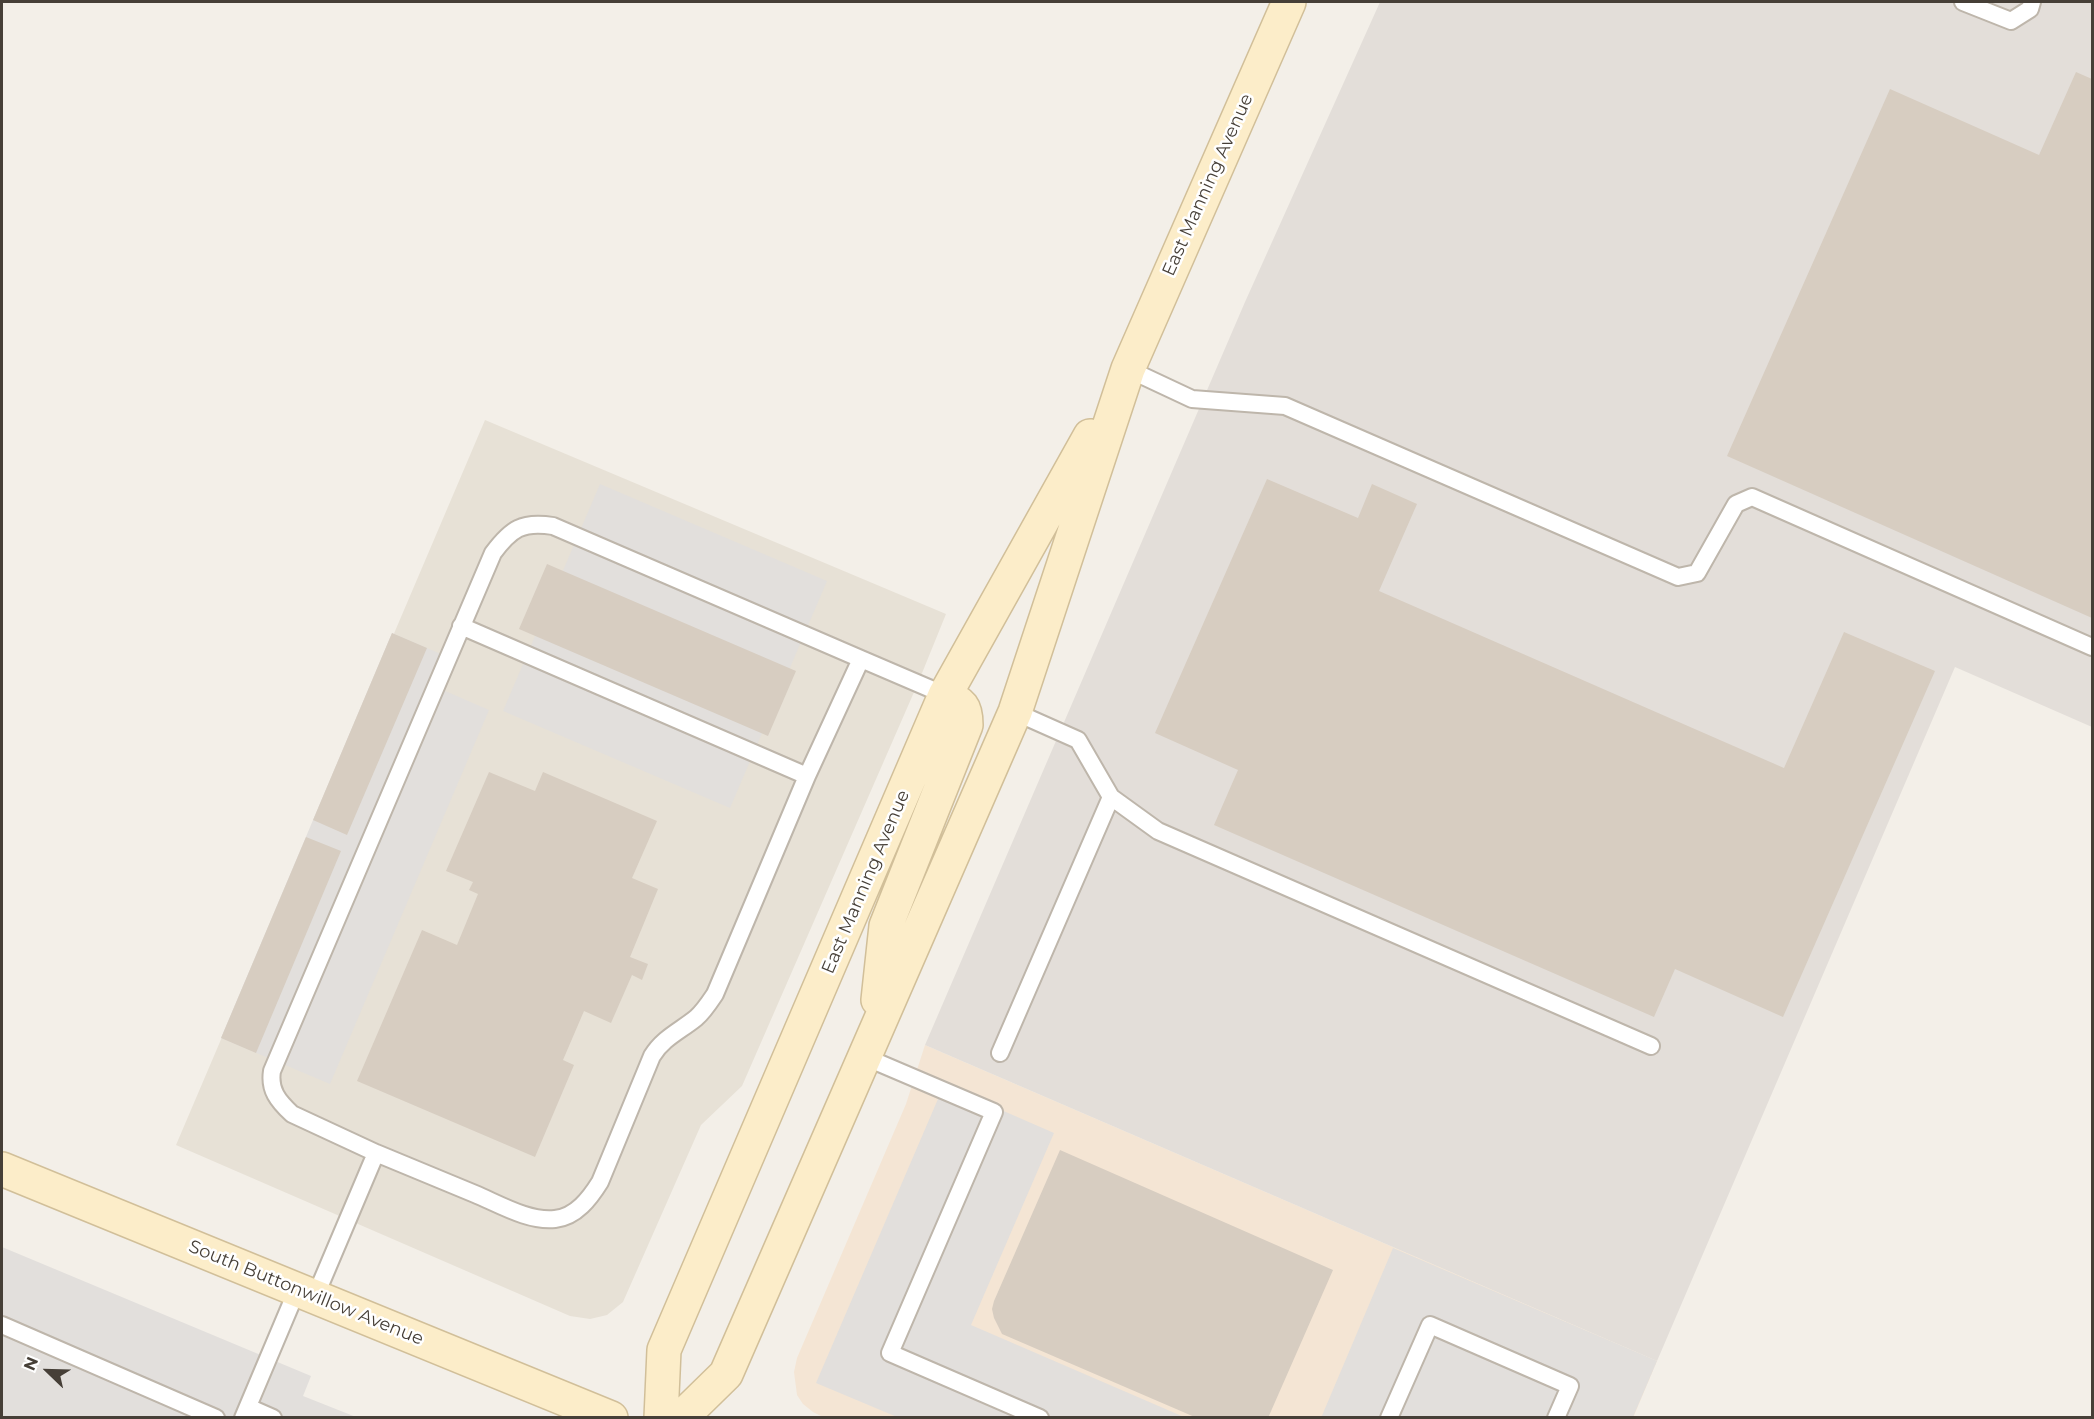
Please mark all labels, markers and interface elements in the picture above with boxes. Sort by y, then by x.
street label: East Manning Avenue [1158,90,1258,280]
street label: East Manning Avenue [817,787,915,977]
street label: South Buttonwillow Avenue [185,1236,427,1350]
north arrow [18,1341,78,1401]
text: N [20,1354,42,1373]

